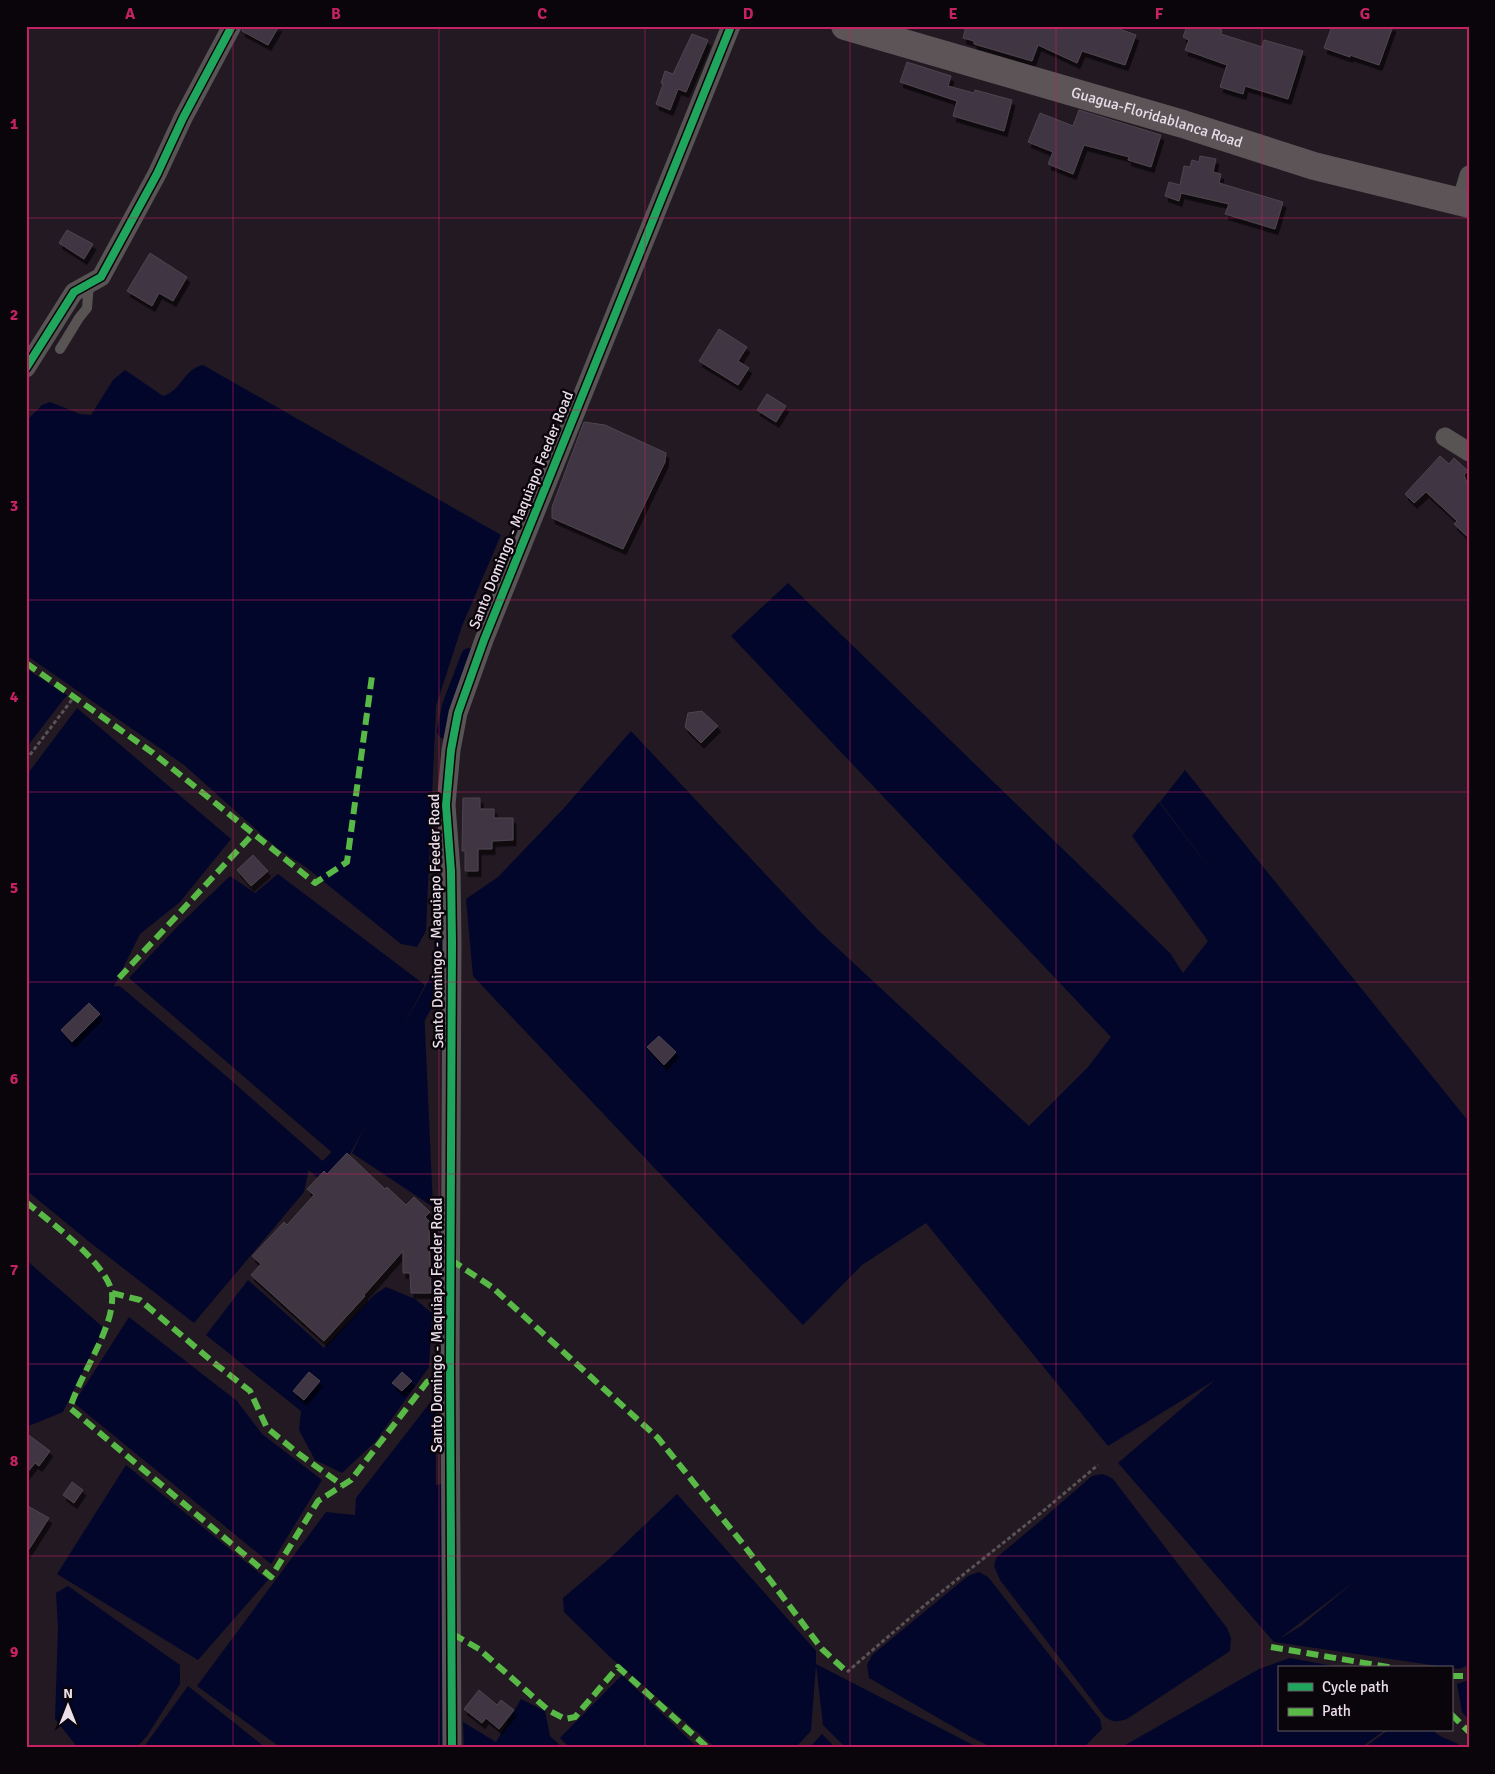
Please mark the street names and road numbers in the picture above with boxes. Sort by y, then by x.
street label: Guagua-Floridablanca Road [1069,83,1245,152]
street label: Santo Domingo - Maquiapo Feeder Road [465,388,577,632]
street label: Santo Domingo - Maquiapo Feeder Road [425,793,447,1049]
street label: Santo Domingo - Maquiapo Feeder Road [428,1198,446,1452]

